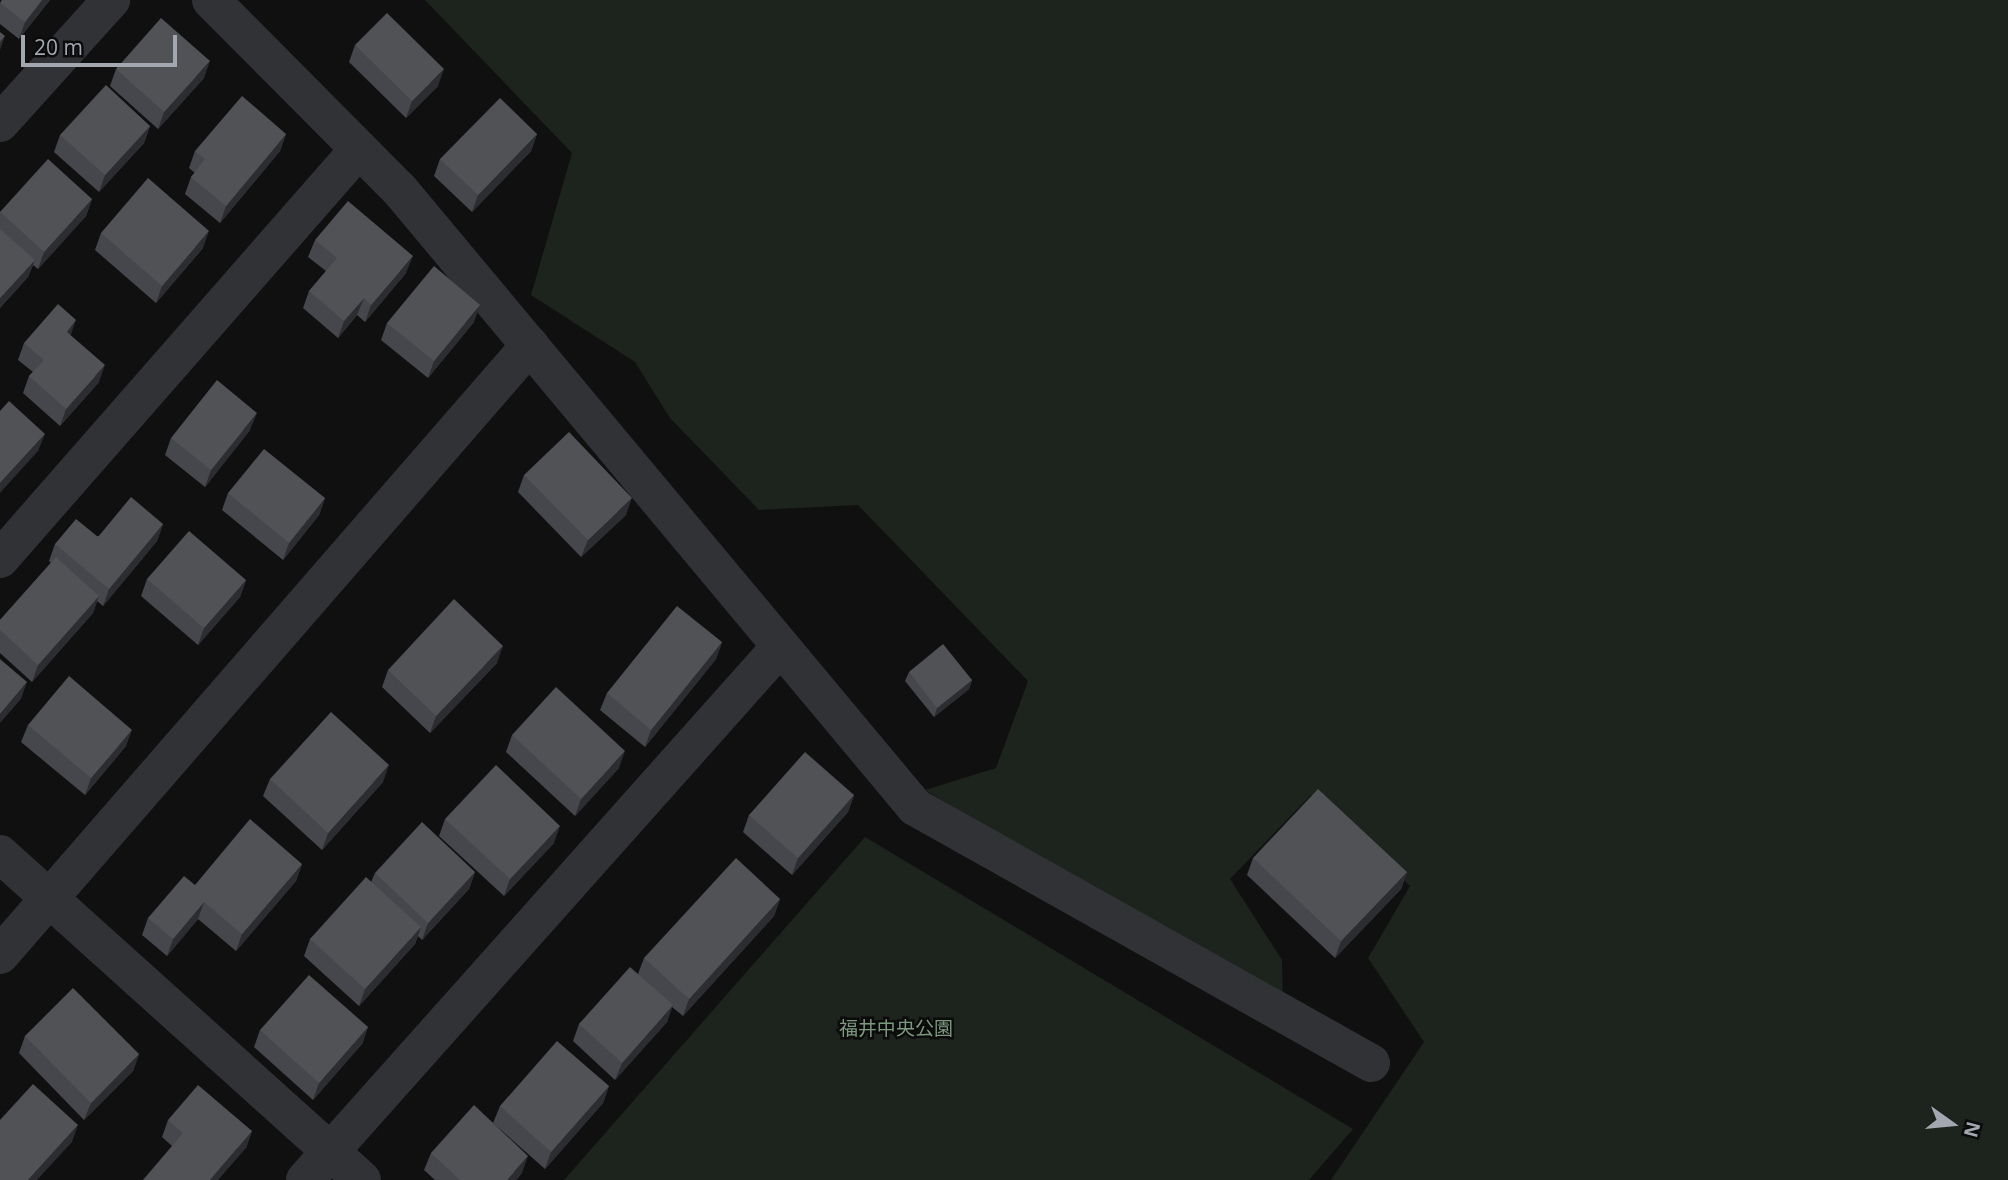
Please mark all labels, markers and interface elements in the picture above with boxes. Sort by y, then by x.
scale bar [24,21,180,65]
text: 20 m [34,33,83,61]
park label: 福井中央公園 [839,1018,953,1040]
north arrow [1917,1089,1987,1159]
text: N [1958,1119,1987,1140]

